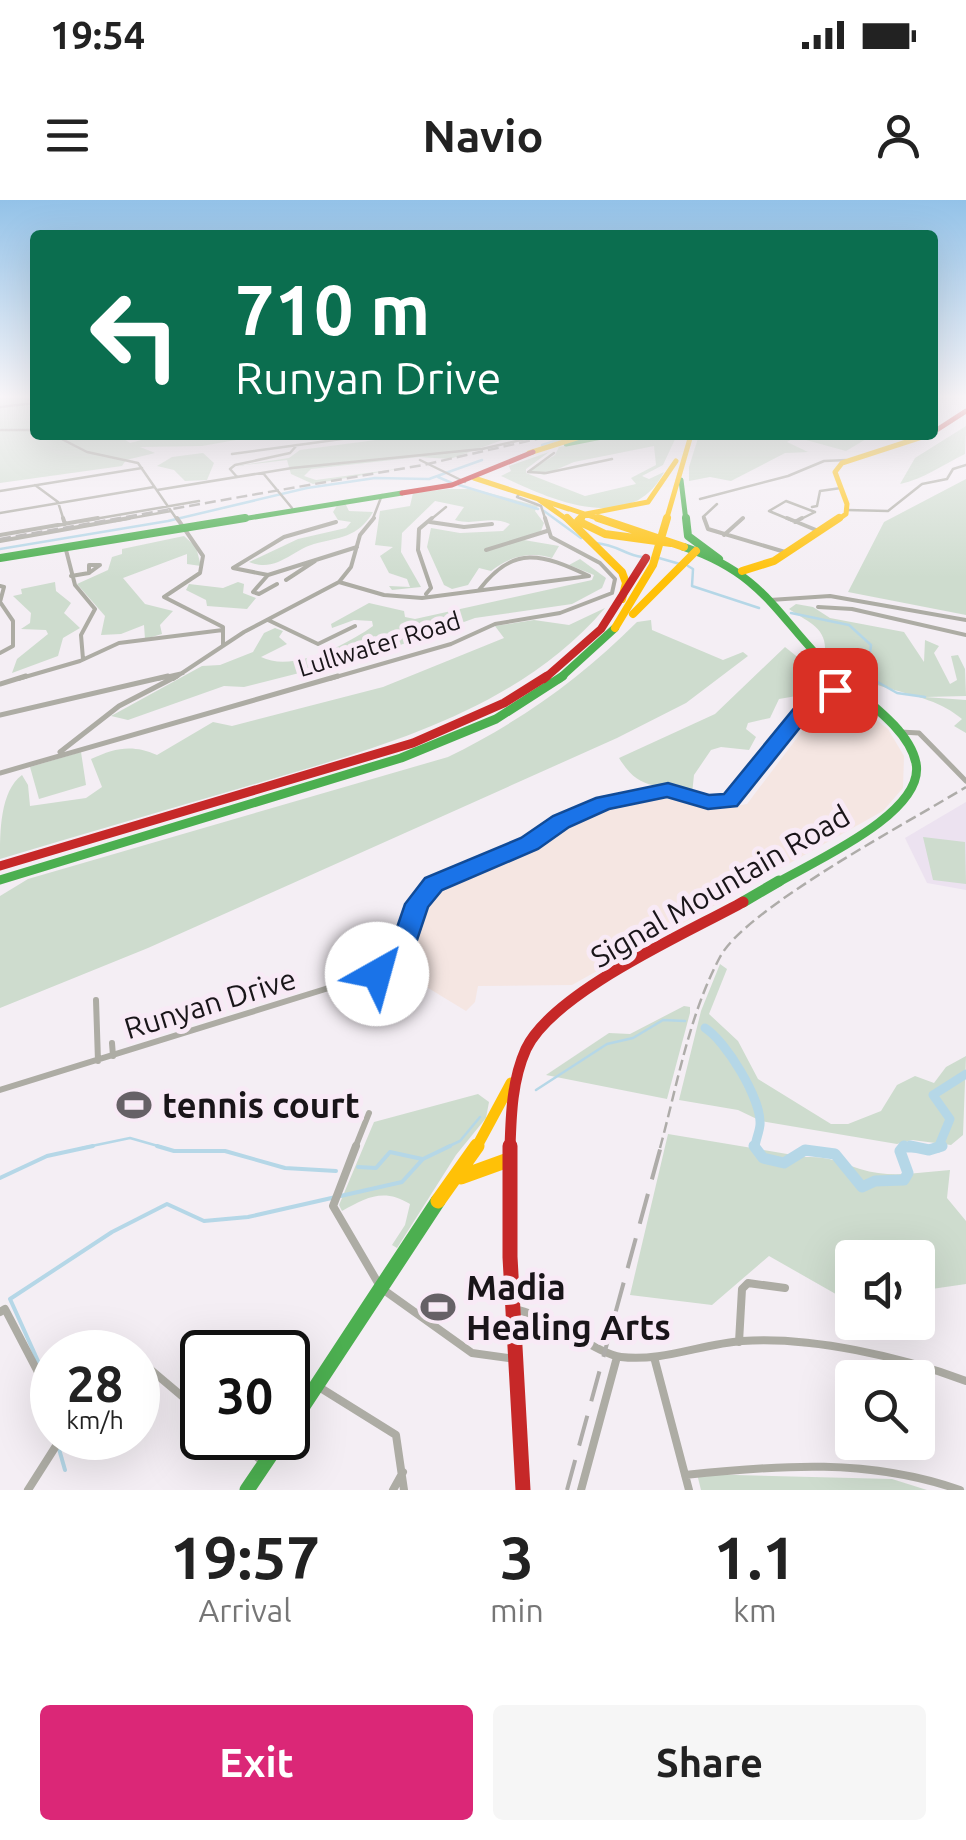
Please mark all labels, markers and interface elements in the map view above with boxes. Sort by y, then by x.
text: 19:54 [50,14,145,56]
icon: menu [40,108,95,163]
icon: person [871,108,926,163]
text: Navio [422,110,544,161]
icon: left [70,270,200,400]
text: 710 m [235,270,430,348]
text: Runyan Drive [235,352,501,403]
street label: Lullwater Road [294,606,464,682]
pin [793,648,878,733]
icon: arrive [808,663,863,718]
street label: Signal Mountain Road [585,798,855,974]
position arrow [325,922,429,1026]
street label: Runyan Drive [120,961,300,1045]
place label: tennis court [162,1085,360,1125]
sports icon: tennis court [115,1086,153,1124]
map controls [835,1240,935,1460]
button: sound [835,1240,935,1340]
place label: Madia Healing Arts [466,1267,671,1347]
sports icon: Madia Healing Arts [419,1288,457,1326]
speed limit sign: 30 [180,1330,310,1460]
text: 28 [67,1355,123,1411]
button: search [835,1360,935,1460]
text: km/h [66,1406,124,1434]
text: 19:57 [170,1523,320,1590]
text: 3 [500,1523,534,1590]
text: 1.1 [714,1523,796,1590]
text: Arrival [198,1592,292,1628]
text: min [490,1592,544,1628]
text: km [733,1592,777,1628]
button: Exit [40,1705,473,1820]
button: Share [493,1705,926,1820]

